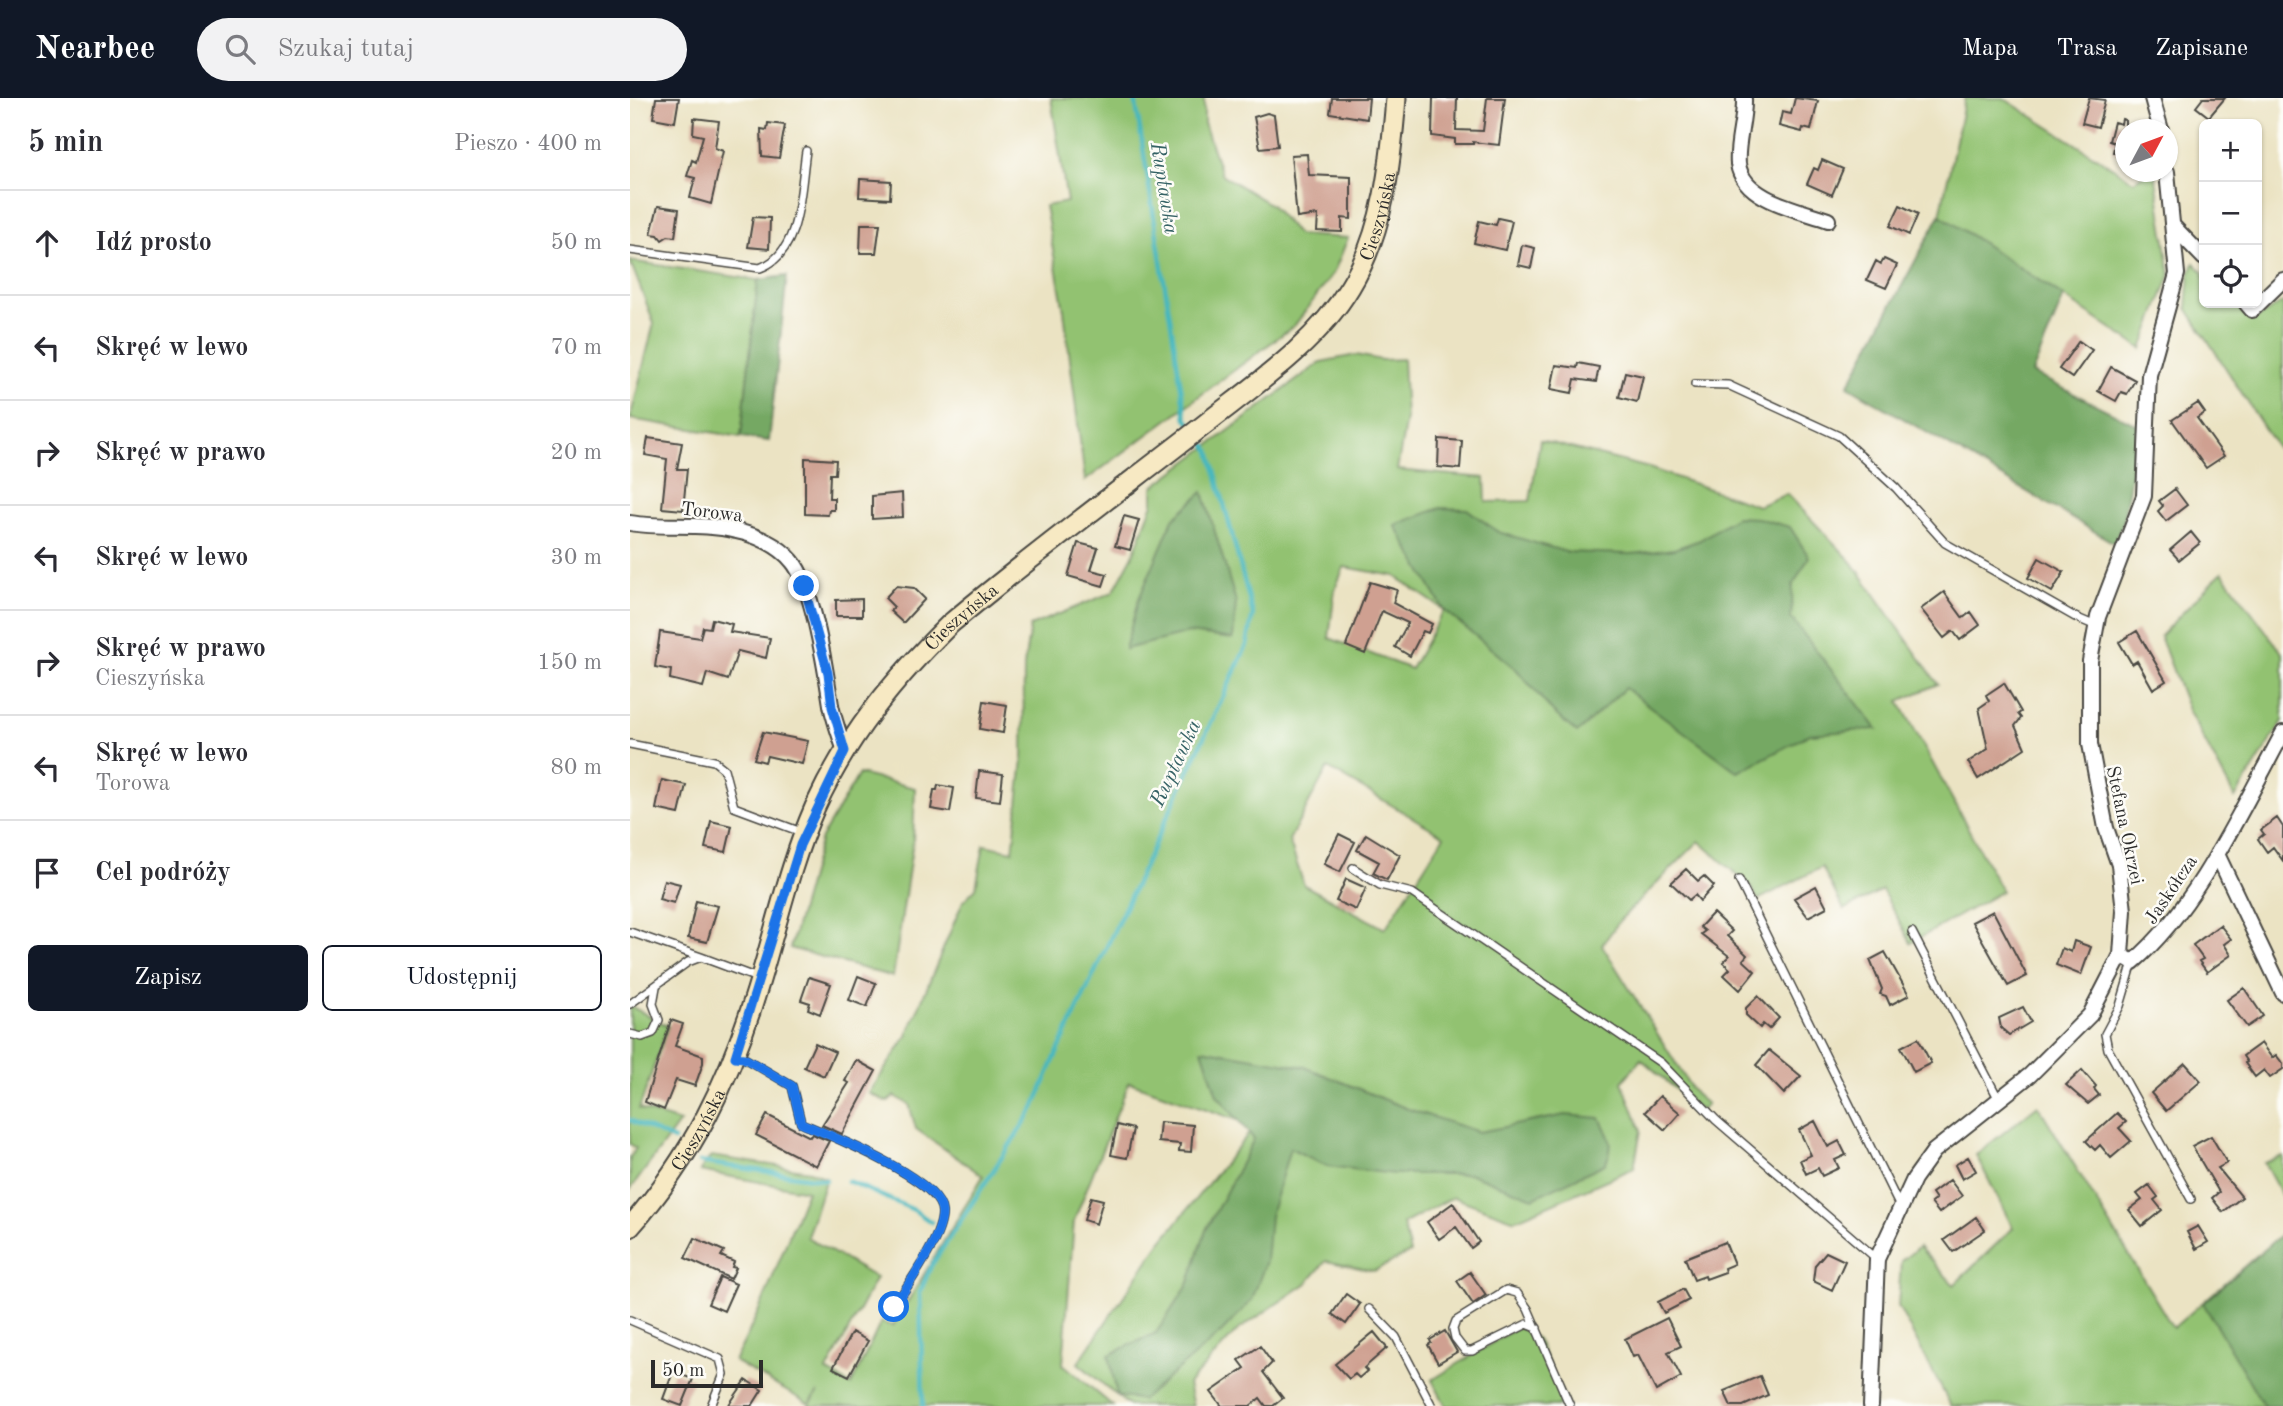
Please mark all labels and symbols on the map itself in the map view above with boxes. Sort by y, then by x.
north arrow [2115,119,2178,182]
water label: Ruptawka [1146,140,1181,236]
street label: Cieszyńska [1358,170,1400,264]
street label: Torowa [680,500,744,527]
route end [788,570,819,601]
street label: Cieszyńska [922,581,1003,655]
water label: Ruptawka [1147,717,1206,811]
street label: Stefana Okrzei [2102,764,2145,887]
street label: Jaskółcza [2142,852,2202,928]
street label: Cieszyńska [669,1086,731,1176]
route start [878,1291,909,1322]
scale bar [651,1357,763,1389]

